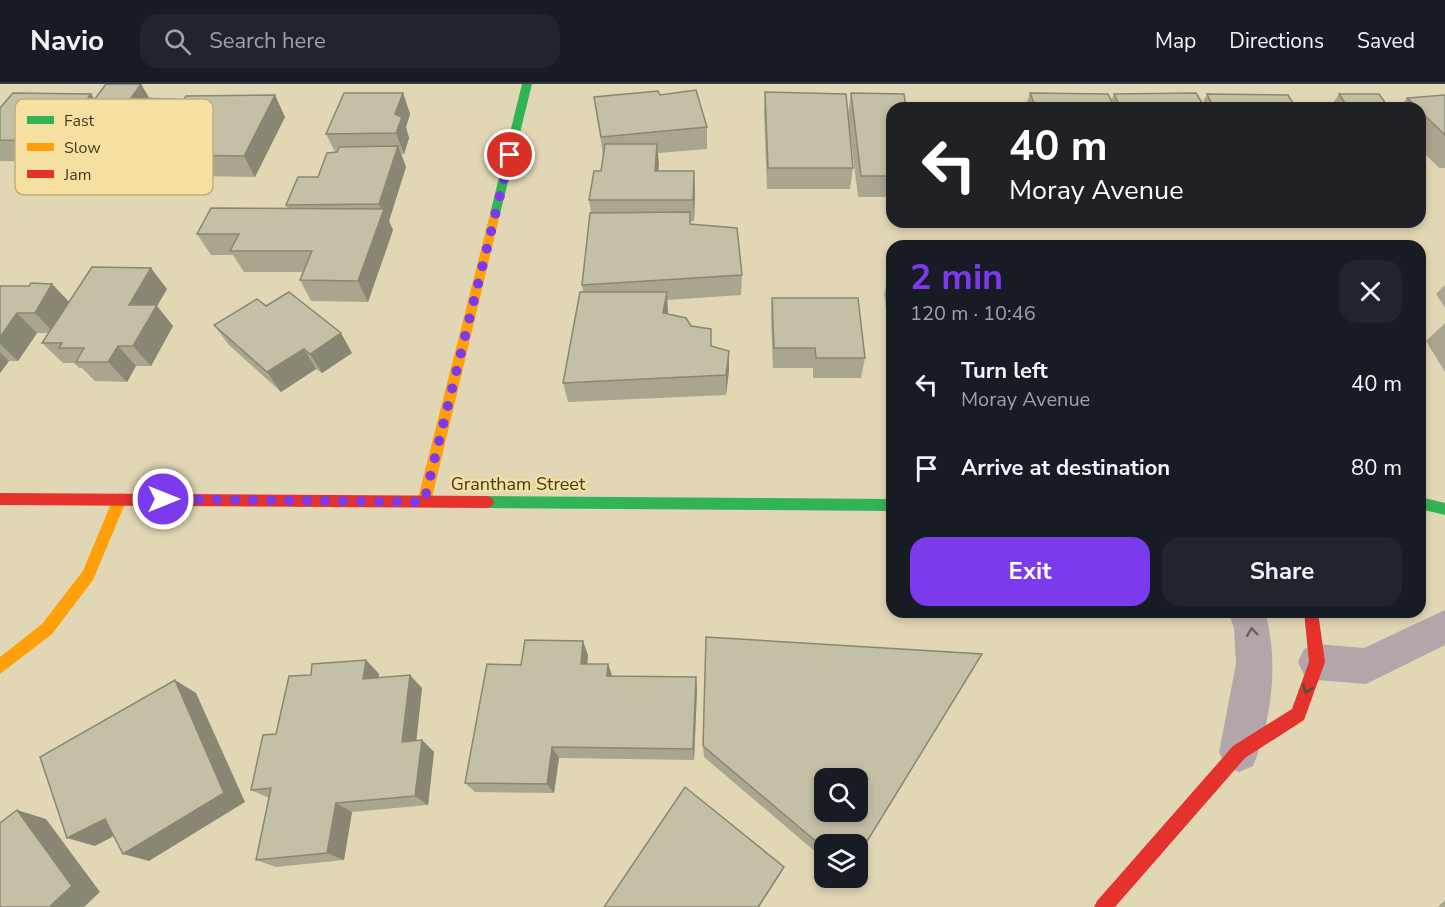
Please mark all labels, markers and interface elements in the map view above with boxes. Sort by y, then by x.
search box [140,14,560,68]
text: Navio [30,22,104,60]
icon: search [161,25,194,58]
text: Search here [209,26,326,56]
text: Map [1155,27,1196,55]
text: Directions [1229,27,1324,55]
text: Saved [1357,27,1415,55]
legend [15,99,213,195]
text: Fast [64,110,95,132]
text: 40 m [1009,118,1108,175]
icon: left [910,126,988,204]
pin [484,129,535,180]
text: Slow [64,137,101,159]
icon: arrive [493,138,526,171]
text: Jam [63,164,91,186]
text: Moray Avenue [1009,172,1184,209]
text: 2 min [910,253,1003,302]
button: close [1339,260,1402,323]
text: 120 m · 10:46 [910,300,1036,327]
text: Turn left [961,356,1048,386]
icon: left [910,368,943,401]
text: 40 m [1351,369,1402,399]
text: Moray Avenue [961,386,1090,413]
icon: arrive [910,452,943,485]
text: Arrive at destination [961,453,1170,483]
text: 80 m [1351,453,1402,483]
position arrow [131,467,195,531]
street label: Grantham Street [451,472,586,496]
button: Exit [910,537,1150,606]
button: Share [1162,537,1402,606]
one-way arrow [1246,627,1259,637]
one-way arrow [1301,683,1314,694]
map controls [814,768,868,888]
button: search [814,768,868,822]
button: layers [814,834,868,888]

